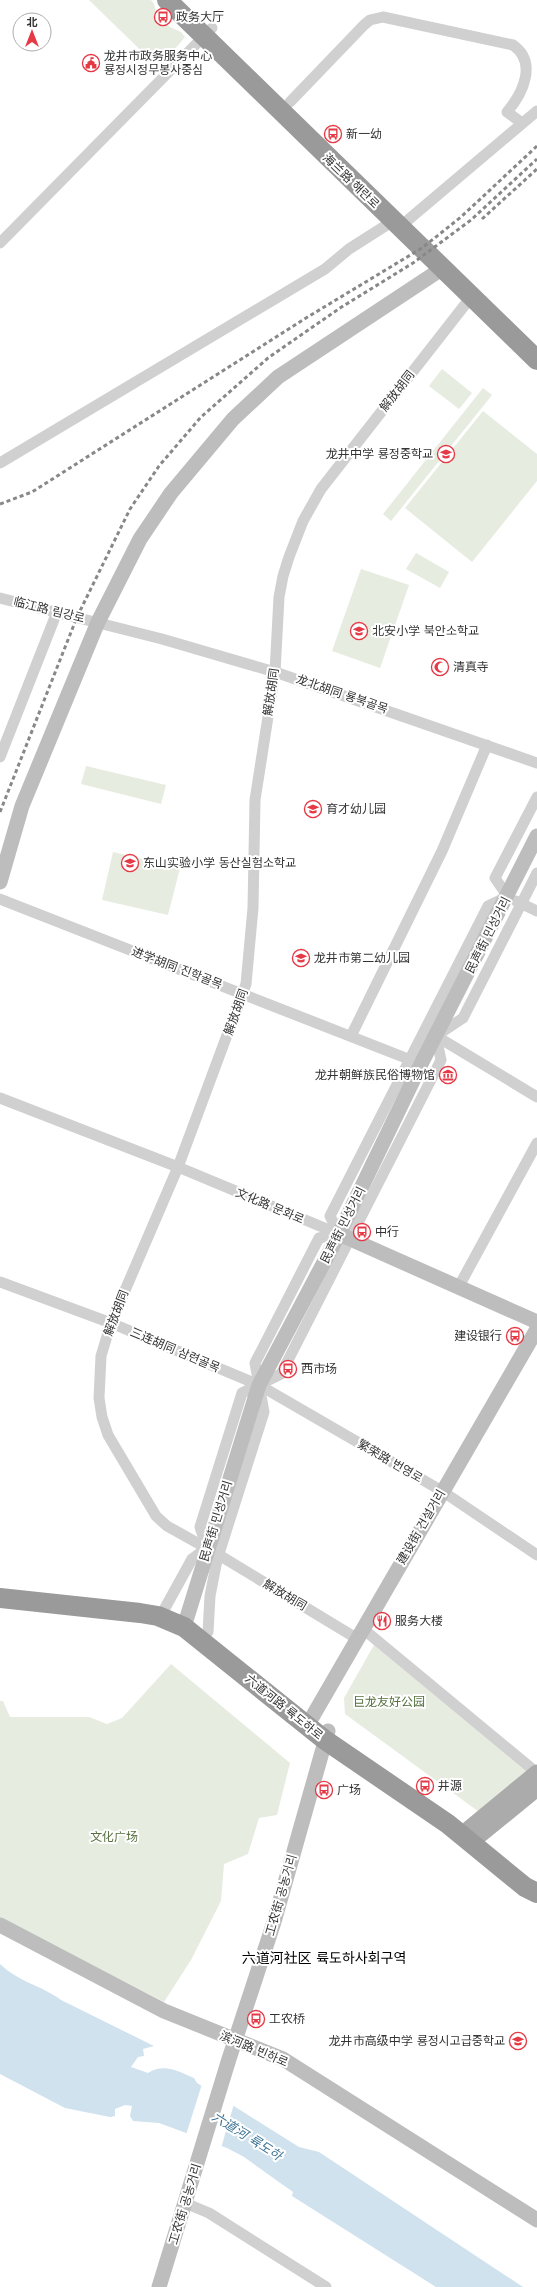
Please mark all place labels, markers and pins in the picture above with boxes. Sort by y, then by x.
bus stop icon: 政务大厅 [153,7,173,27]
place label: 政务大厅 [176,10,224,24]
place label: 龙井市政务服务中心 룡정시정무봉사중심 [104,49,212,77]
public building icon: 龙井市政务服务中心 룡정시정무봉사중심 [81,53,101,73]
bus stop icon: 新一幼 [323,124,343,144]
place label: 新一幼 [346,127,382,141]
school or university icon: 龙井中学 룡정중학교 [436,444,456,464]
place label: 龙井中学 룡정중학교 [326,447,433,461]
school or university icon: 北安小学 북안소학교 [349,621,369,641]
place label: 北安小学 북안소학교 [372,624,479,638]
mosque icon: 清真寺 [430,657,450,677]
place label: 清真寺 [453,660,489,674]
school or university icon: 育才幼儿园 [303,799,323,819]
place label: 育才幼儿园 [326,802,386,816]
school or university icon: 东山实验小学 동산실험소학교 [120,853,140,873]
place label: 东山实验小学 동산실험소학교 [143,856,296,870]
school or university icon: 龙井市第二幼儿园 [291,948,311,968]
place label: 龙井市第二幼儿园 [314,951,410,965]
museum icon: 龙井朝鲜族民俗博物馆 [438,1065,458,1085]
place label: 龙井朝鲜族民俗博物馆 [315,1068,435,1082]
bus stop icon: 中行 [352,1222,372,1242]
place label: 中行 [375,1225,399,1239]
bus stop icon: 建设银行 [505,1326,525,1346]
place label: 建设银行 [454,1329,502,1343]
bus stop icon: 西市场 [278,1359,298,1379]
place label: 西市场 [301,1362,337,1376]
restaurant icon: 服务大楼 [372,1611,392,1631]
place label: 服务大楼 [395,1614,443,1628]
bus stop icon: 井源 [415,1776,435,1796]
place label: 井源 [438,1779,462,1793]
bus stop icon: 广场 [314,1780,334,1800]
place label: 广场 [337,1783,361,1797]
bus stop icon: 工农桥 [246,2009,266,2029]
place label: 工农桥 [269,2012,305,2026]
school or university icon: 龙井市高级中学 룡정시고급중학교 [508,2031,528,2051]
place label: 龙井市高级中学 룡정시고급중학교 [329,2034,505,2048]

